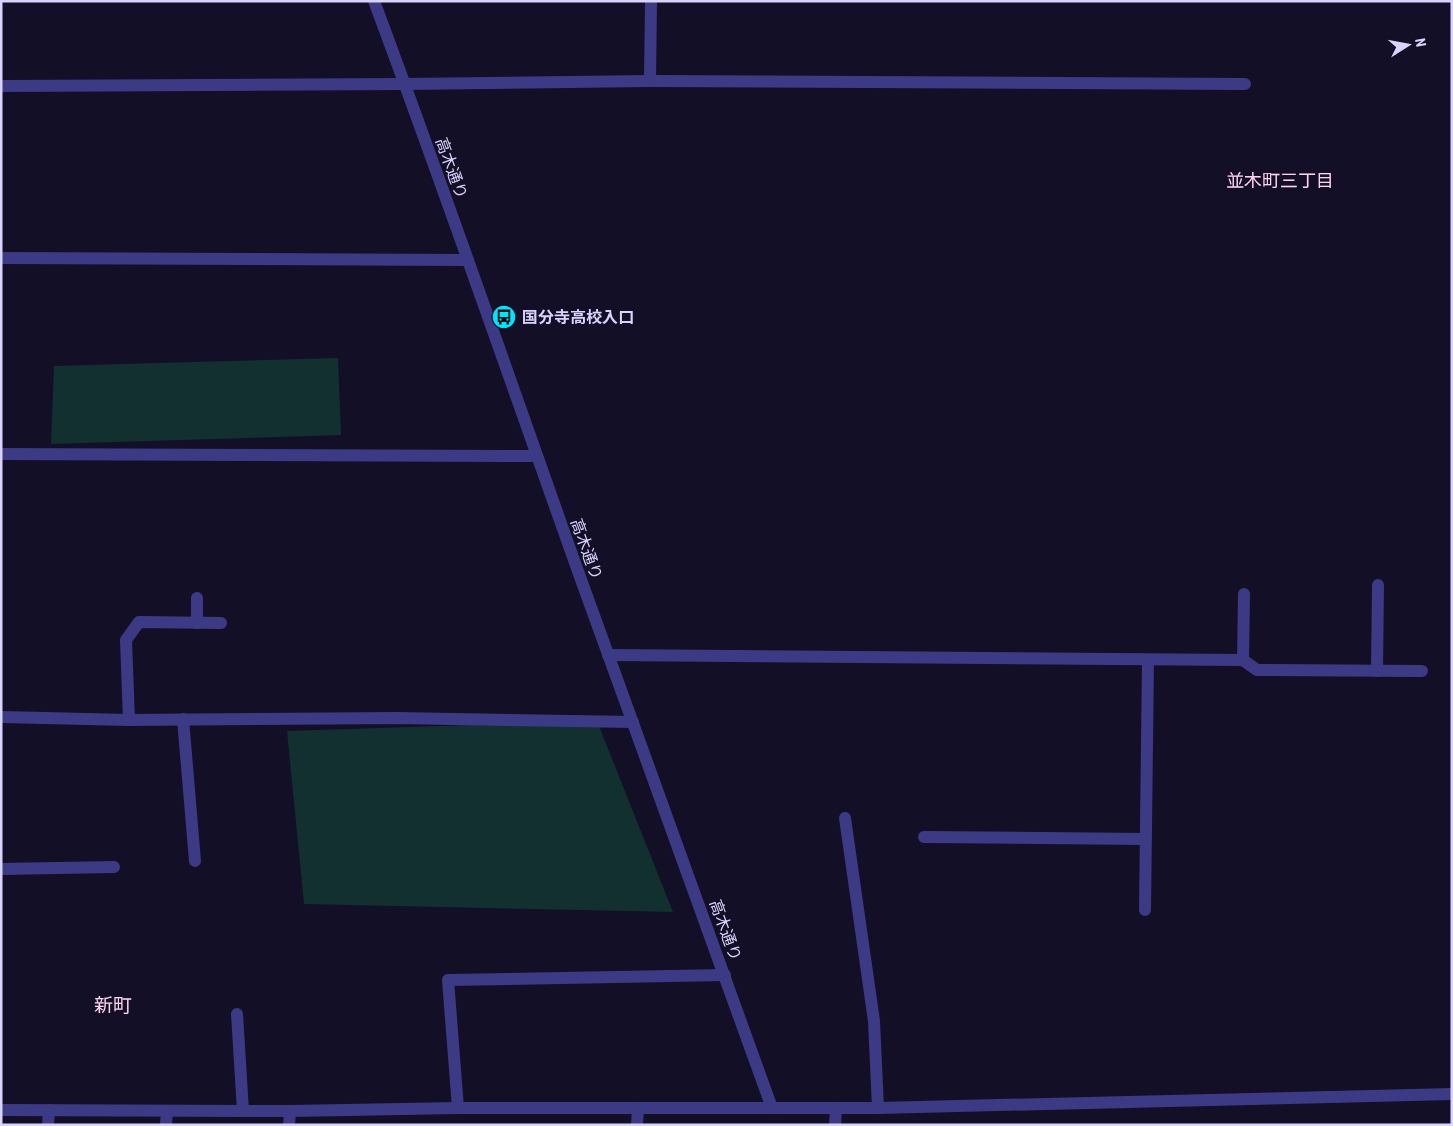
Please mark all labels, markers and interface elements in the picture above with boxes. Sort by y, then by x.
north arrow [1383,20,1433,70]
text: N [1412,37,1429,48]
street label: 高木通り [432,135,471,201]
district label: 並木町三丁目 [1226,170,1334,191]
bus stop icon: 国分寺高校入口 [491,304,517,330]
place label: 国分寺高校入口 [522,308,634,327]
street label: 高木通り [567,516,606,582]
street label: 高木通り [706,897,745,963]
district label: 新町 [94,994,132,1017]

